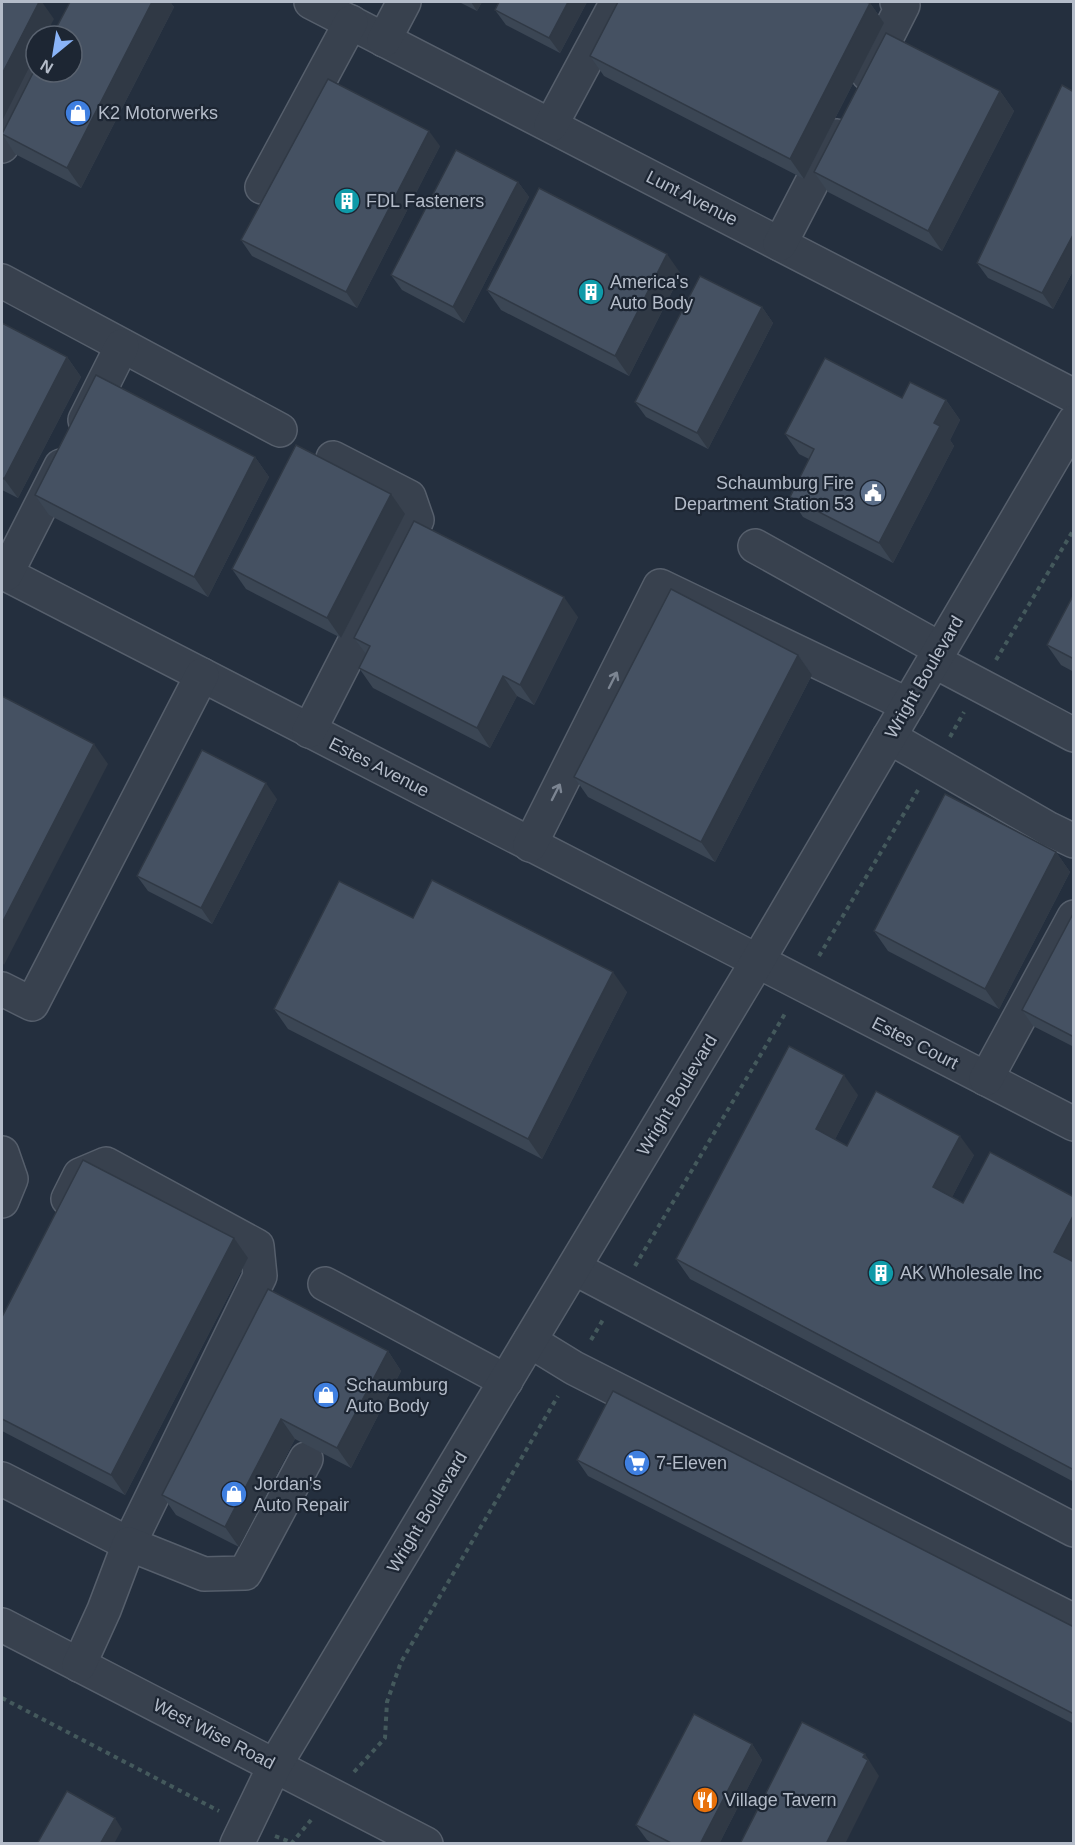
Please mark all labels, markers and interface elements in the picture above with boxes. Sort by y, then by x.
north arrow [24,24,84,84]
text: N [37,56,56,77]
shop icon: K2 Motorwerks [63,98,93,128]
place label: K2 Motorwerks [98,103,218,123]
street label: Lunt Avenue [643,166,741,230]
building icon: FDL Fasteners [332,186,362,216]
place label: FDL Fasteners [366,191,484,211]
place label: America's Auto Body [610,272,693,313]
building icon: America's Auto Body [576,277,606,307]
place label: Schaumburg Fire Department Station 53 [674,473,854,514]
public building icon: Schaumburg Fire Department Station 53 [858,478,888,508]
street label: Wright Boulevard [881,612,967,742]
one-way arrow [607,671,619,689]
street label: Estes Avenue [326,733,432,801]
one-way arrow [551,784,563,802]
street label: Estes Court [869,1013,961,1073]
street label: Wright Boulevard [633,1031,721,1159]
building icon: AK Wholesale Inc [866,1258,896,1288]
place label: AK Wholesale Inc [900,1263,1042,1283]
place label: Schaumburg Auto Body [346,1375,448,1416]
shop icon: Schaumburg Auto Body [311,1380,341,1410]
street label: Wright Boulevard [383,1448,471,1576]
supermarket icon: 7-Eleven [622,1448,652,1478]
place label: 7-Eleven [656,1453,727,1473]
place label: Jordan's Auto Repair [254,1474,349,1515]
shop icon: Jordan's Auto Repair [219,1479,249,1509]
street label: West Wise Road [150,1695,278,1773]
restaurant icon: Village Tavern [690,1785,720,1815]
place label: Village Tavern [724,1790,836,1810]

